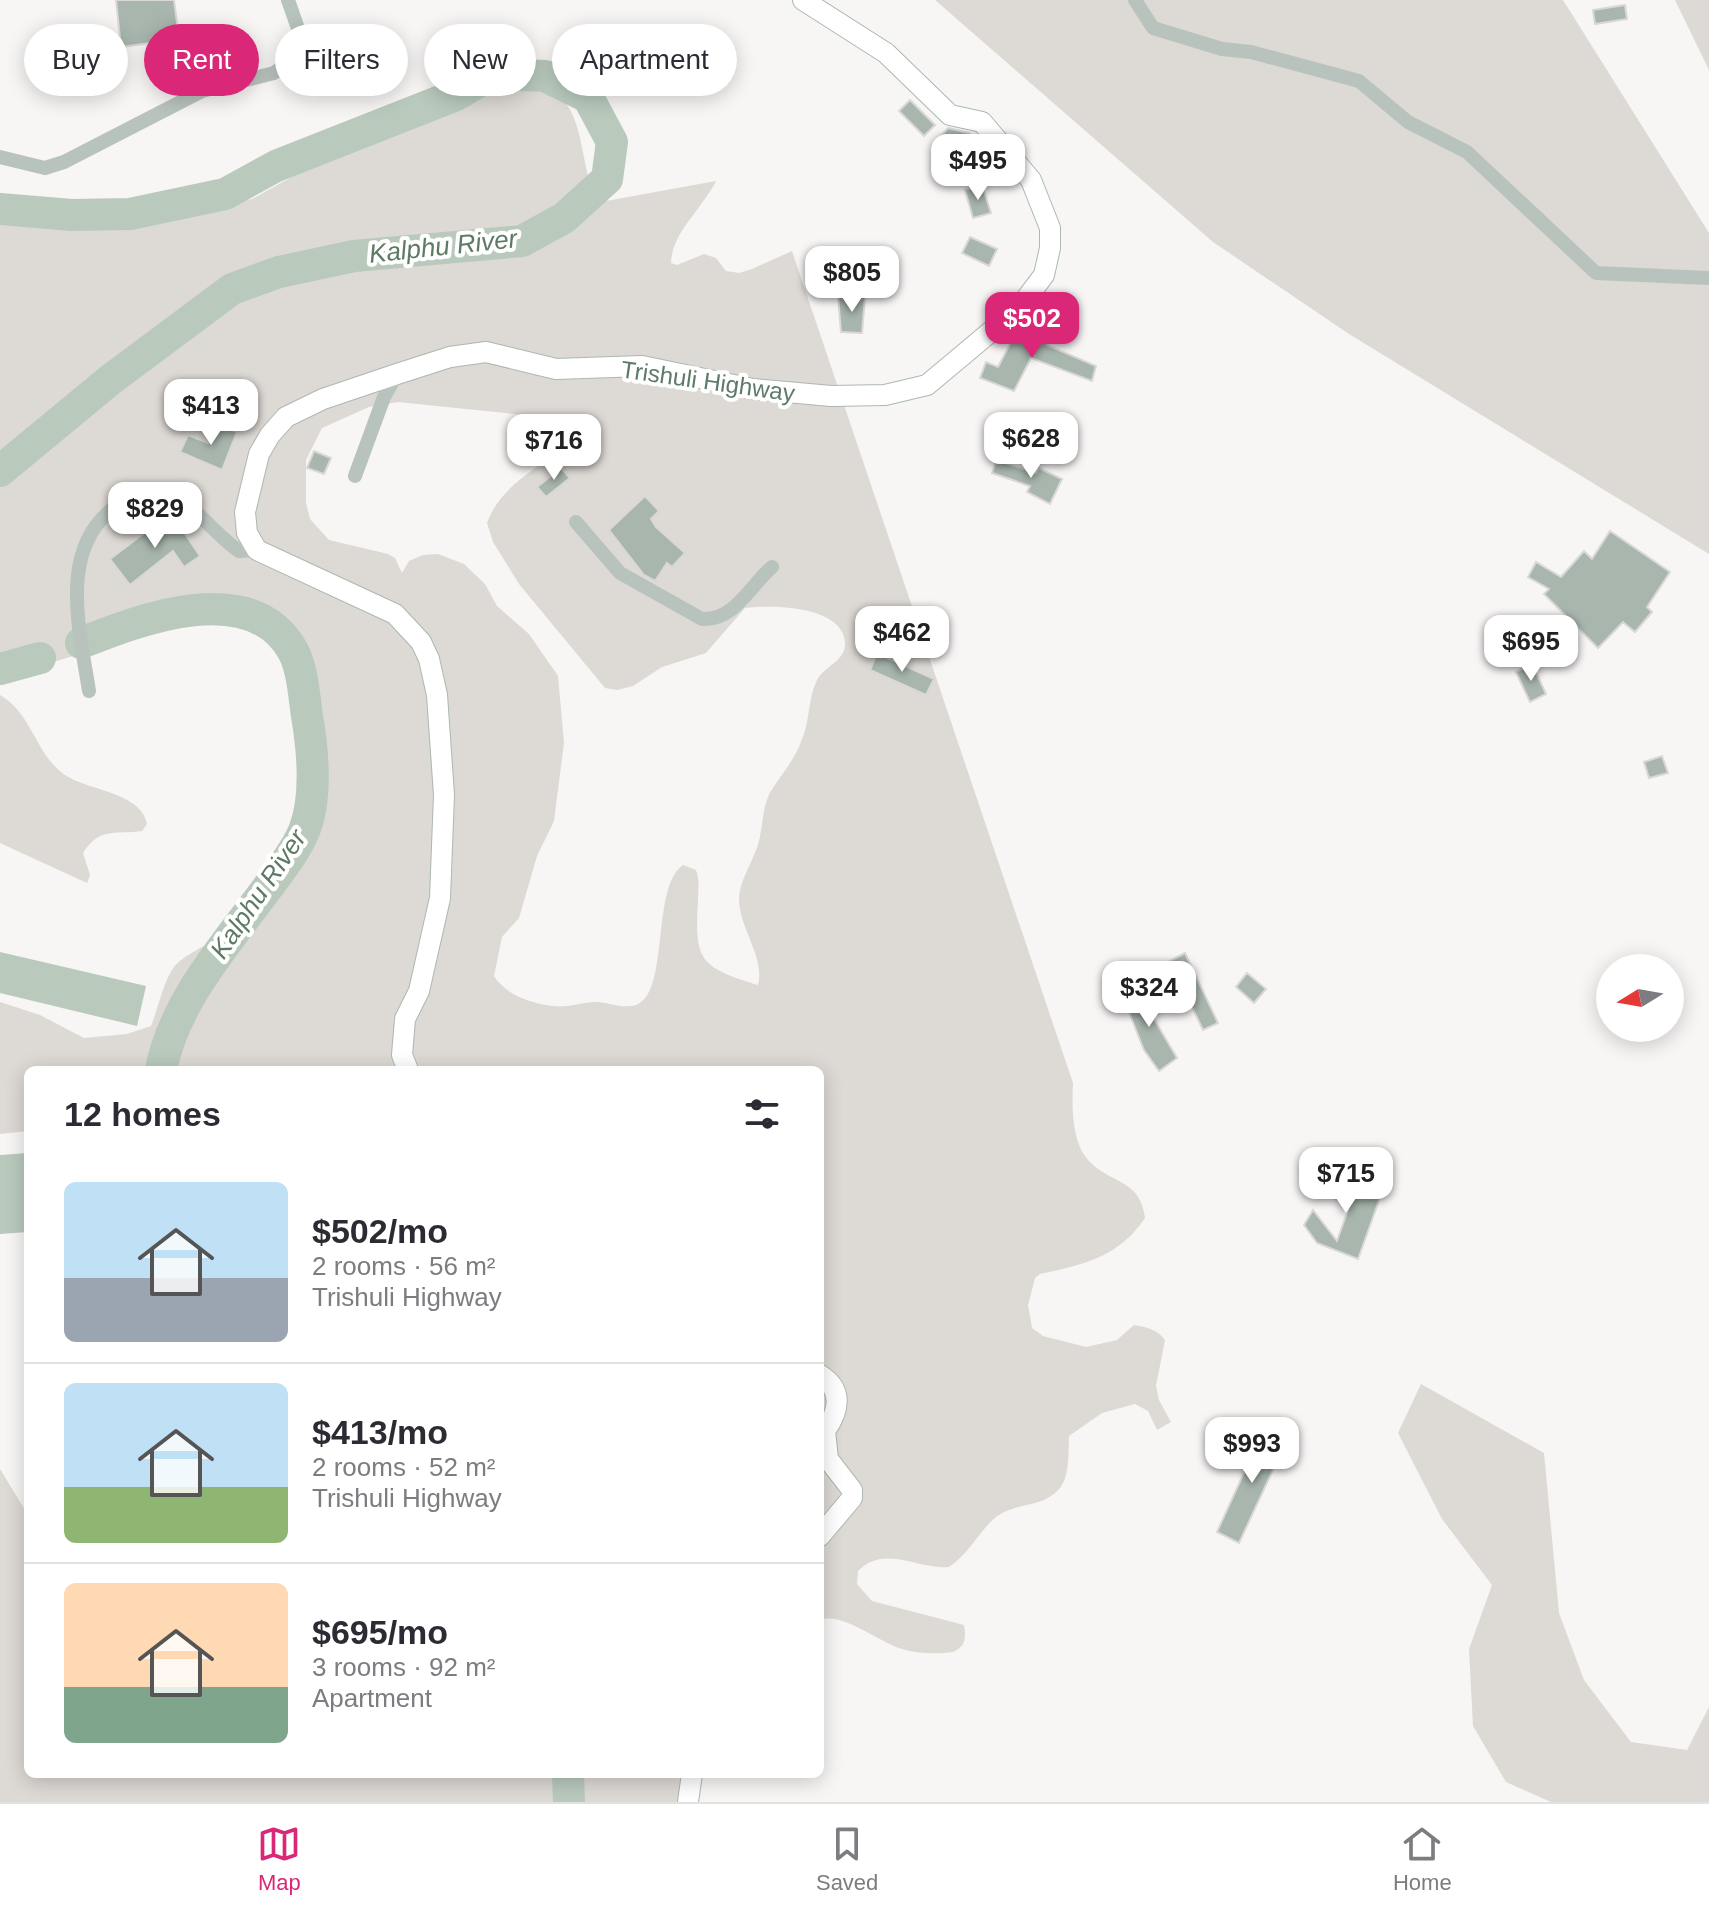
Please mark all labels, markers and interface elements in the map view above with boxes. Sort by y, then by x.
chip: Buy [24,24,128,96]
chip: Rent [144,24,259,96]
chip: Filters [275,24,408,96]
chip: New [424,24,536,96]
chip: Apartment [552,24,737,96]
pin: $495 [931,134,1025,202]
text: $495 [949,145,1007,175]
water label: Kalphu River [367,223,520,269]
pin: $805 [805,246,899,314]
text: $805 [823,257,881,287]
pin: $502 [985,292,1079,360]
text: $502 [1003,303,1061,333]
street label: Trishuli Highway [619,355,797,407]
pin: $413 [164,379,258,447]
text: $413 [182,390,240,420]
pin: $628 [984,412,1078,480]
pin: $716 [507,414,601,482]
text: $628 [1002,423,1060,453]
text: $716 [525,425,583,455]
pin: $829 [108,482,202,550]
text: $829 [126,493,184,523]
pin: $462 [855,606,949,674]
pin: $695 [1484,615,1578,683]
text: $462 [873,617,931,647]
text: $695 [1502,626,1560,656]
water label: Kalphu River [204,823,313,964]
north arrow [1596,954,1684,1042]
map controls [1596,954,1684,1042]
pin: $324 [1102,961,1196,1029]
text: $324 [1120,972,1178,1002]
icon: filters [740,1092,784,1136]
text: 12 homes [64,1095,221,1133]
pin: $715 [1299,1147,1393,1215]
text: $715 [1317,1158,1375,1188]
text: $502/mo [312,1212,448,1250]
icon: home [128,1214,224,1310]
text: 2 rooms · 56 m² [312,1251,496,1281]
text: Trishuli Highway [312,1282,502,1312]
text: $413/mo [312,1413,448,1451]
icon: home [128,1415,224,1511]
pin: $993 [1205,1417,1299,1485]
text: $993 [1223,1428,1281,1458]
text: 2 rooms · 52 m² [312,1452,496,1482]
text: Trishuli Highway [312,1483,502,1513]
text: $695/mo [312,1613,448,1651]
icon: home [128,1615,224,1711]
text: 3 rooms · 92 m² [312,1652,496,1682]
text: Apartment [312,1683,432,1713]
tab: Map [257,1822,301,1896]
tab: Saved [816,1822,878,1896]
tab: Home [1393,1822,1452,1896]

